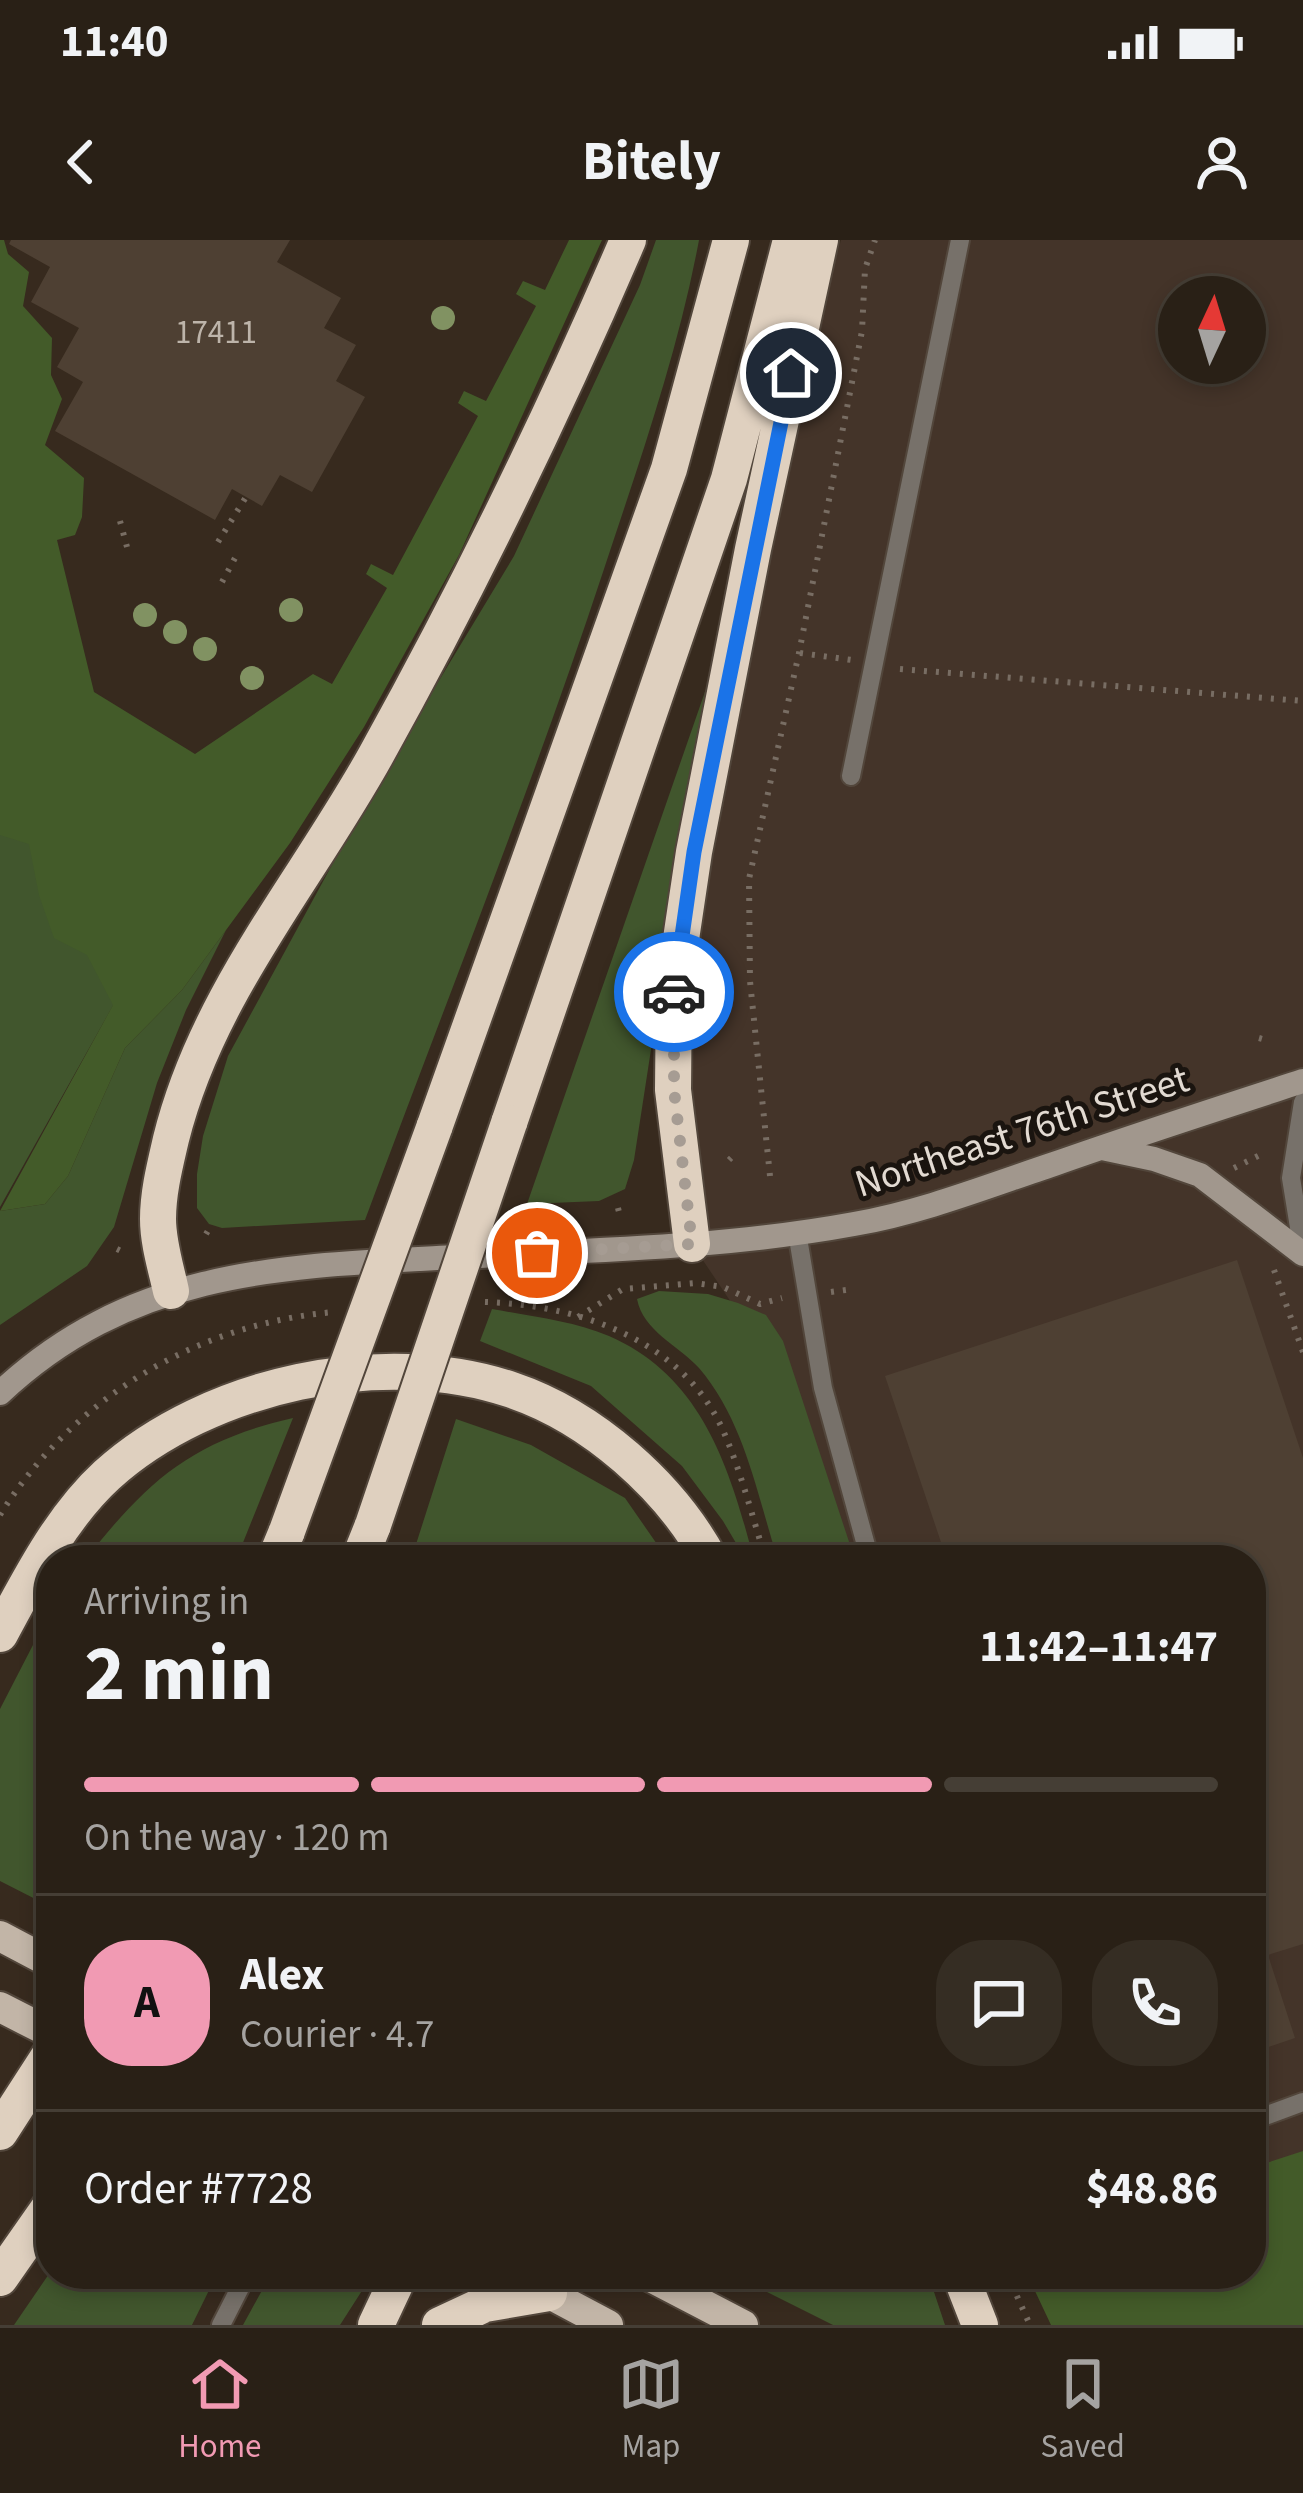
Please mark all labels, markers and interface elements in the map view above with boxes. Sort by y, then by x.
text: 11:40 [60,10,169,74]
text: Bitely [582,124,721,201]
icon: back [48,129,114,195]
icon: person [1189,129,1255,195]
north arrow [1158,276,1266,384]
map controls [1158,276,1266,384]
house number: 17411 [175,309,257,356]
pin [740,322,842,424]
icon: home [758,340,824,406]
courier [614,932,734,1052]
icon: car [641,959,707,1025]
street label: Northeast 76th Street [848,1052,1196,1212]
pin [486,1202,588,1304]
icon: bag [504,1220,570,1286]
text: Arriving in [84,1574,249,1630]
text: 11:42–11:47 [979,1615,1218,1679]
text: 2 min [84,1619,274,1730]
text: On the way · 120 m [84,1810,390,1866]
button: chat [936,1940,1062,2066]
button: phone [1092,1940,1218,2066]
text: Alex [240,1943,324,2007]
text: A [134,1971,160,2035]
text: Courier · 4.7 [240,2007,434,2063]
text: Order #7728 [84,2157,313,2221]
text: $48.86 [1086,2157,1218,2221]
tab: Home [178,2351,261,2470]
tab: Map [618,2351,684,2470]
tab: Saved [1040,2351,1125,2470]

